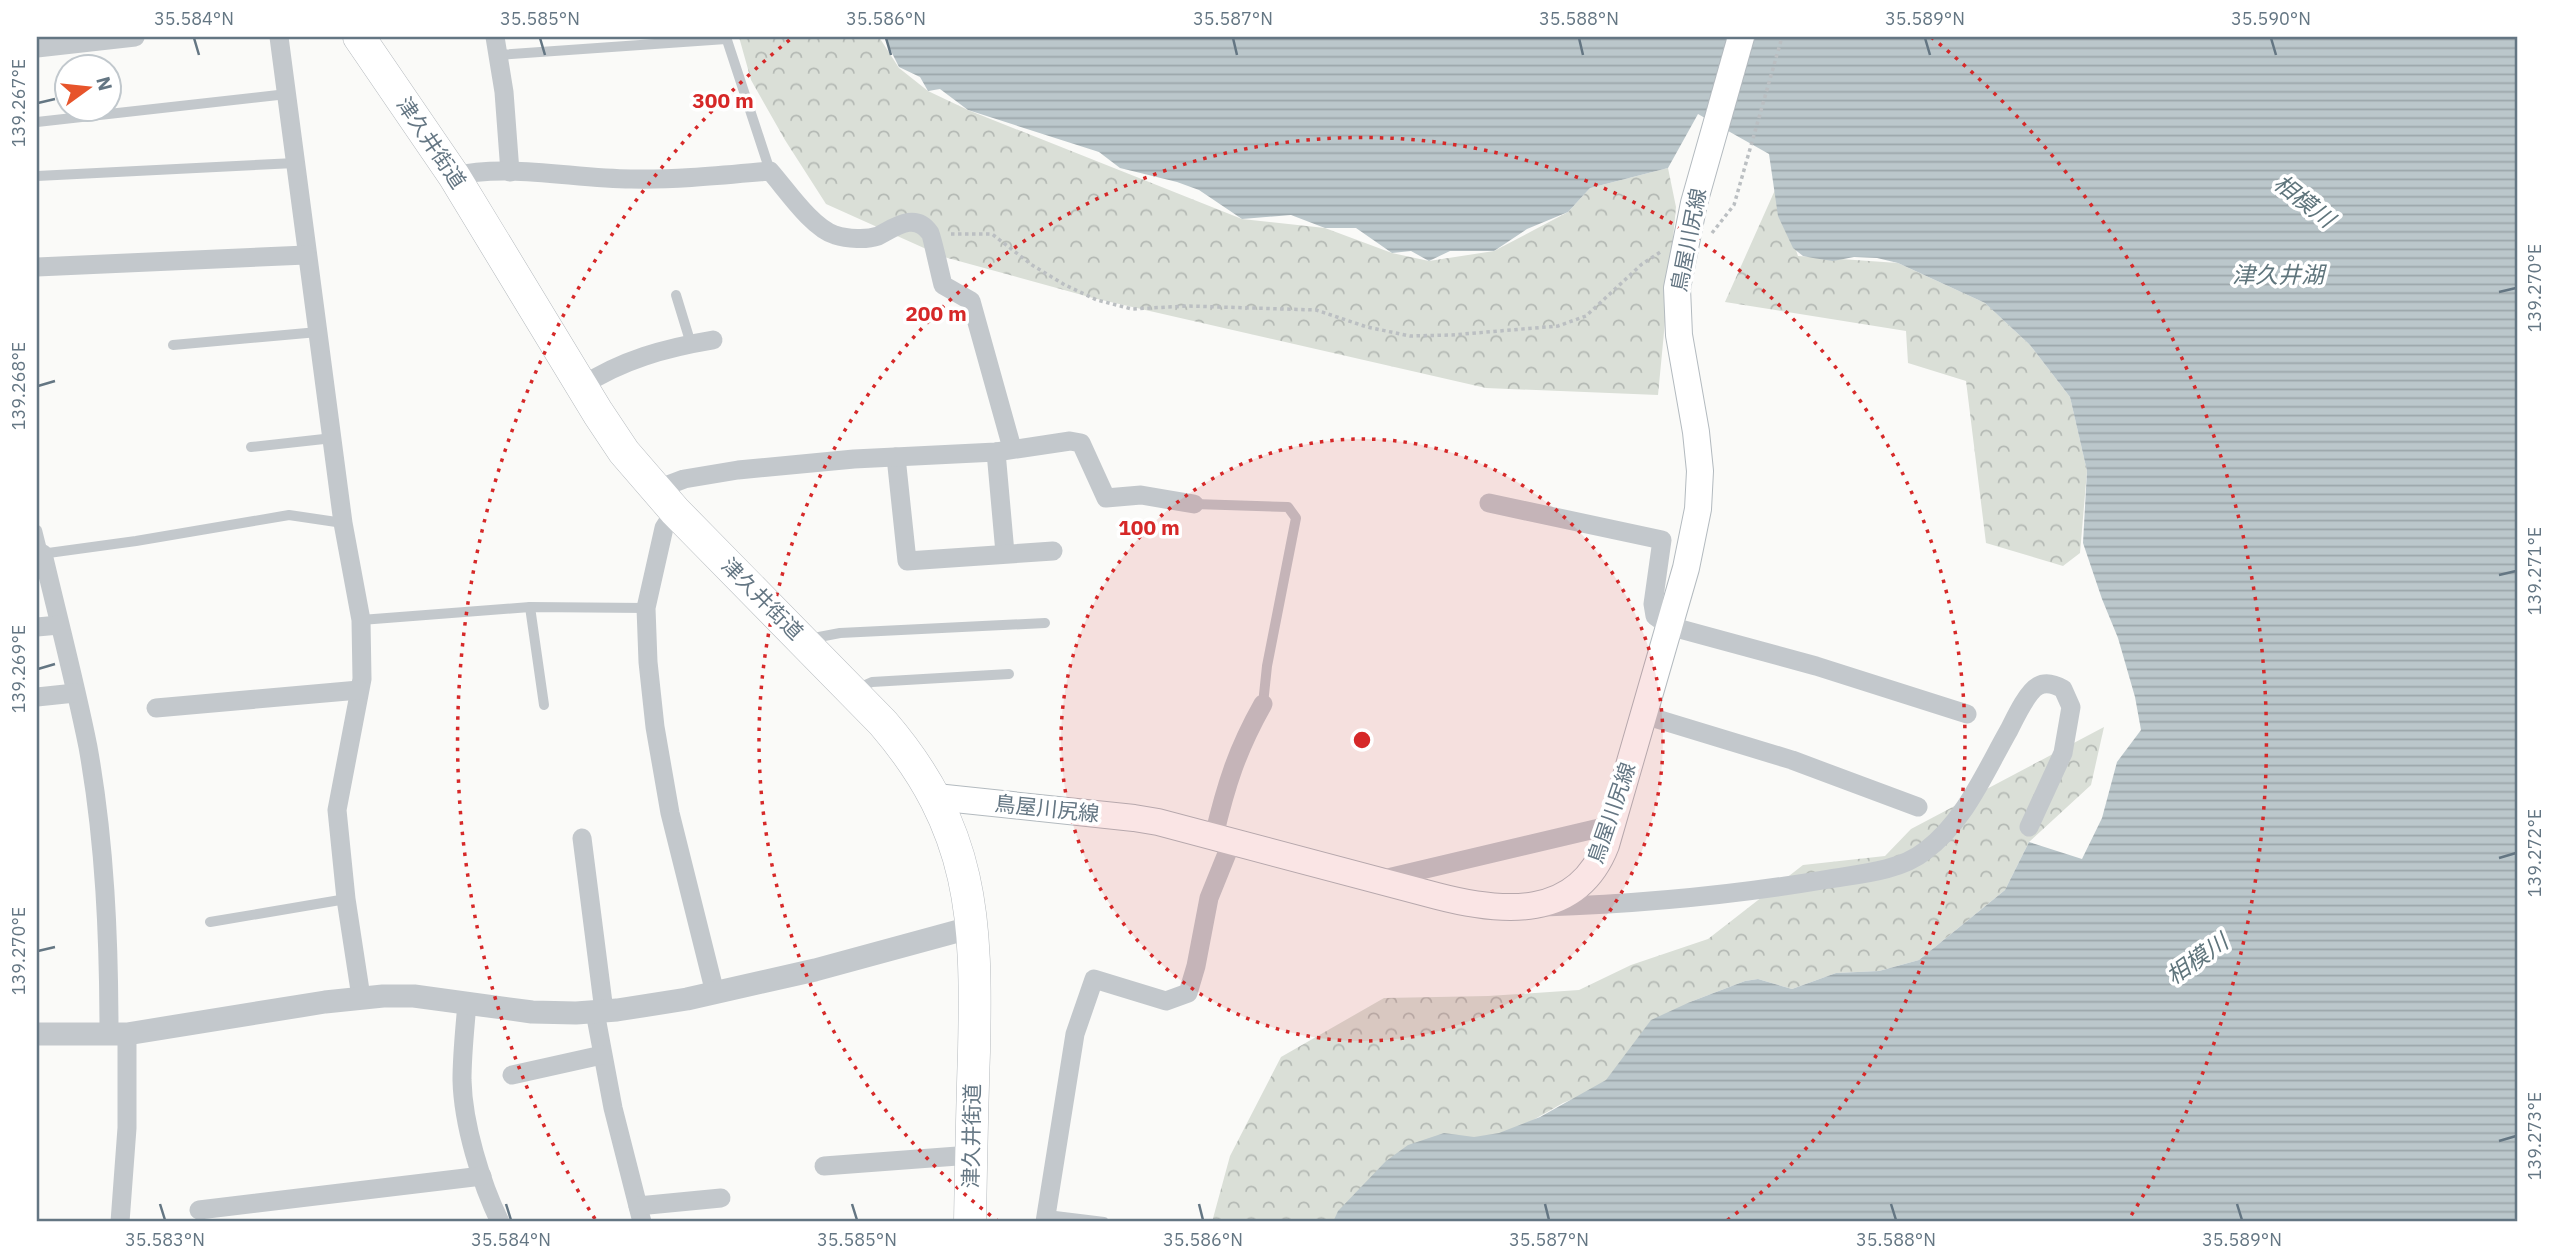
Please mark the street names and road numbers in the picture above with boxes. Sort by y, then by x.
street label: 津久井街道 [391,91,473,194]
street label: 鳥屋川尻線 [1664,186,1712,294]
street label: 津久井街道 [716,551,810,645]
street label: 鳥屋川尻線 [1581,758,1641,867]
street label: 鳥屋川尻線 [993,789,1101,827]
street label: 津久井街道 [956,1083,986,1189]

